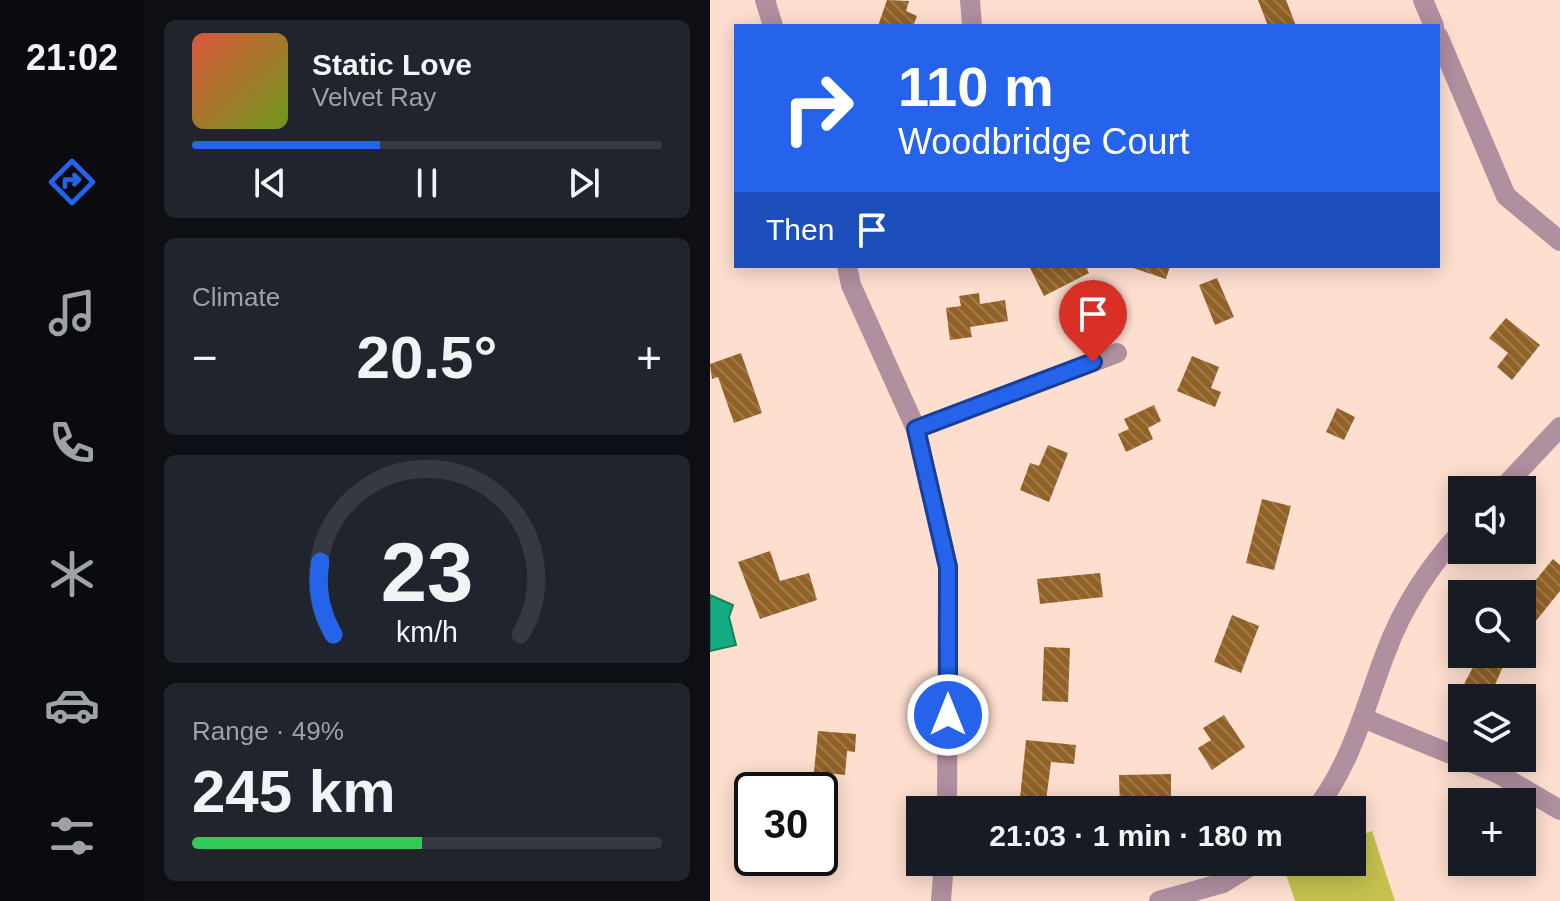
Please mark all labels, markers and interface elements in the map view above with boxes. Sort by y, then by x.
text: 21:02 [26,37,118,78]
text: Static Love [312,48,472,81]
text: 110 m [898,55,1054,118]
icon: right [766,56,870,160]
text: Velvet Ray [312,82,436,112]
text: Woodbridge Court [898,121,1190,162]
icon: directions [44,154,100,210]
icon: previous [248,161,292,205]
icon: pause [405,161,449,205]
icon: next [562,161,606,205]
icon: arrive [850,208,894,252]
text: Then [766,213,834,246]
pin [1059,280,1127,362]
text: Climate [192,282,280,312]
icon: music [44,285,100,341]
icon: arrive [1071,292,1115,336]
text: 20.5° [357,324,497,391]
text: − [192,333,218,382]
text: + [636,333,662,382]
icon: phone [44,415,100,471]
map controls [1448,476,1536,876]
button: sound [1448,476,1536,564]
text: 23 [381,526,473,619]
icon: climate [44,546,100,602]
button: search [1448,580,1536,668]
text: km/h [396,617,458,649]
position arrow [906,673,990,757]
icon: car [44,677,100,733]
button: layers [1448,684,1536,772]
text: Range · 49% [192,716,344,746]
text: 245 km [192,758,396,825]
speed limit sign: 30 [734,772,838,876]
button: + [1448,788,1536,876]
icon: filters [44,808,100,864]
text: 21:03 · 1 min · 180 m [989,819,1283,852]

